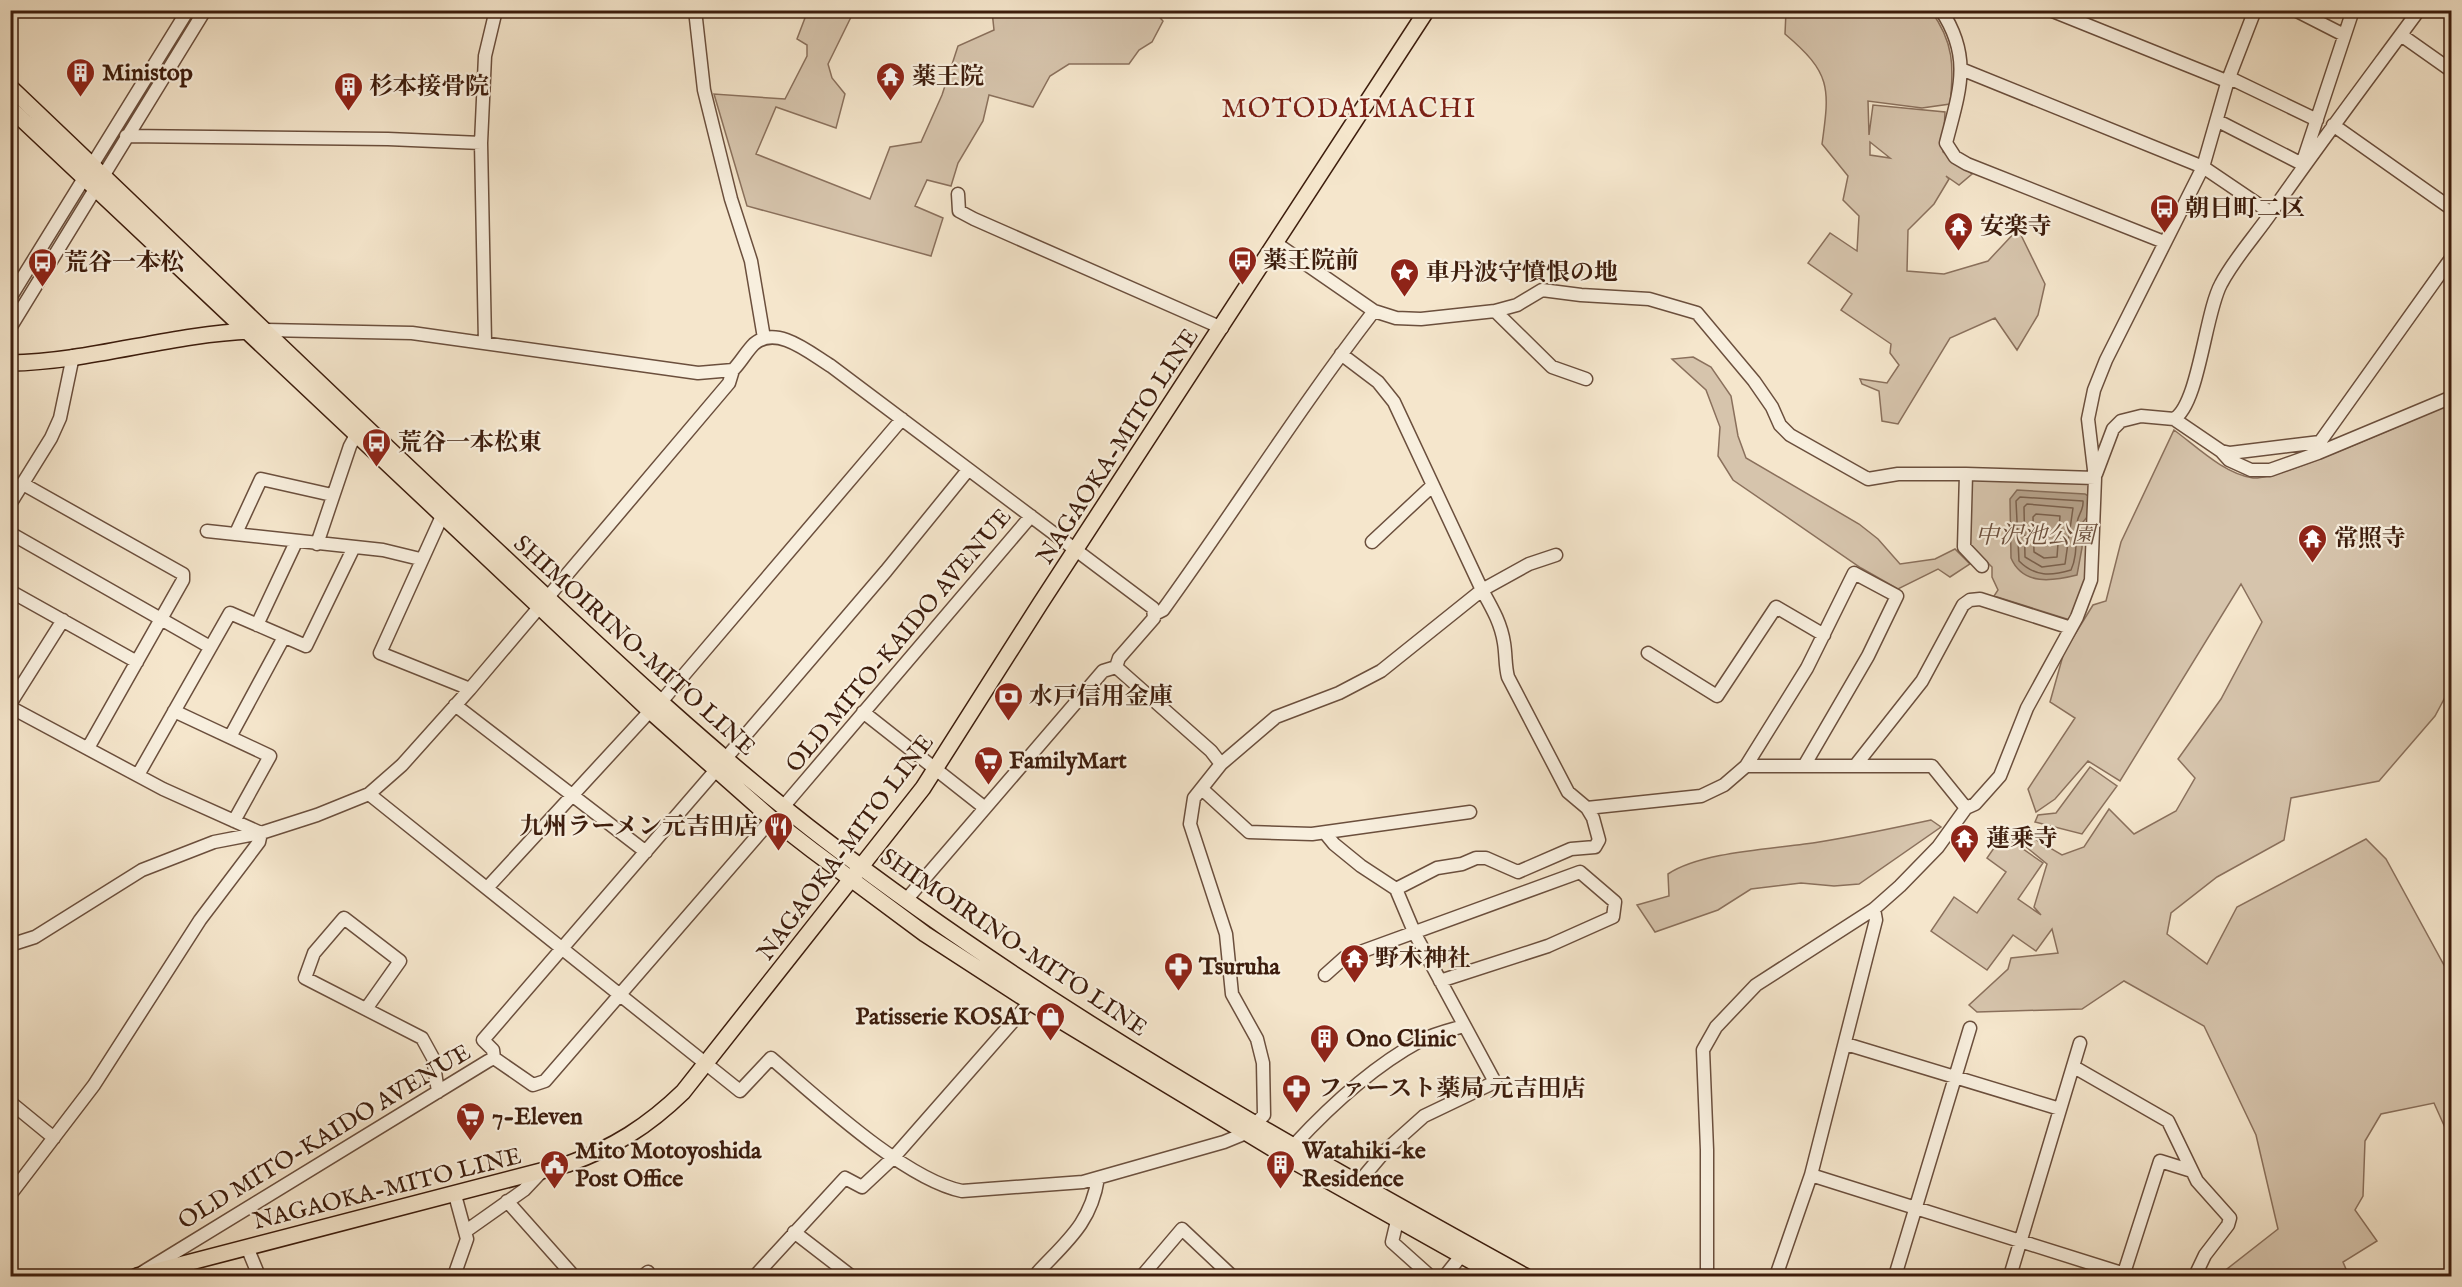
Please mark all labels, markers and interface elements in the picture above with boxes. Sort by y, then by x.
building icon: Ministop [65,56,97,98]
place label: Ministop [102,58,193,89]
temple icon: 薬王院 [875,60,907,102]
place label: 薬王院 [912,62,984,93]
building icon: 杉本接骨院 [332,70,364,112]
place label: 杉本接骨院 [369,72,489,103]
district label: MOTODAIMACHI [1221,93,1477,127]
bus stop icon: 朝日町二区 [2148,192,2180,234]
place label: 朝日町二区 [2185,194,2305,225]
temple icon: 安楽寺 [1943,210,1975,252]
place label: 安楽寺 [1980,212,2052,243]
bus stop icon: 薬王院前 [1226,244,1258,286]
bus stop icon: 荒谷一本松 [27,246,59,288]
place label: 薬王院前 [1263,246,1359,277]
place label: 荒谷一本松 [64,248,184,279]
place icon: 車丹波守憤恨の地 [1389,256,1421,298]
place label: 車丹波守憤恨の地 [1426,258,1618,289]
street label: NAGAOKA-MITO LINE [1030,323,1206,571]
bus stop icon: 荒谷一本松東 [361,426,393,468]
place label: 荒谷一本松東 [398,428,542,459]
street label: OLD MITO-KAIDO AVENUE [779,502,1019,780]
park label: 中沢池公園 [1975,521,2099,552]
temple icon: 常照寺 [2297,522,2329,564]
place label: 常照寺 [2334,524,2406,555]
street label: SHIMOIRINO-MITO LINE [506,529,762,763]
bank icon: 水戸信用金庫 [992,680,1024,722]
place label: 水戸信用金庫 [1029,682,1173,713]
street label: NAGAOKA-MITO LINE [751,728,942,967]
supermarket icon: FamilyMart [972,744,1004,786]
place label: FamilyMart [1009,746,1127,777]
restaurant icon: 九州ラーメン元吉田店 [763,810,795,852]
place label: 九州ラーメン元吉田店 [519,812,758,843]
temple icon: 蓮乗寺 [1949,822,1981,864]
place label: 蓮乗寺 [1986,824,2058,855]
street label: SHIMOIRINO-MITO LINE [874,842,1153,1044]
temple icon: 野木神社 [1338,942,1370,984]
place label: 野木神社 [1375,944,1471,975]
pharmacy icon: Tsuruha [1162,950,1194,992]
place label: Tsuruha [1198,952,1281,983]
shop icon: Patisserie KOSAI [1034,1000,1066,1042]
place label: Patisserie KOSAI [855,1002,1030,1033]
building icon: Ono Clinic [1309,1022,1341,1064]
place label: Ono Clinic [1346,1024,1456,1055]
street label: OLD MITO-KAIDO AVENUE [173,1037,477,1237]
pharmacy icon: ファースト薬局 元吉田店 [1281,1072,1313,1114]
place label: ファースト薬局 元吉田店 [1318,1074,1586,1105]
supermarket icon: 7-Eleven [455,1100,487,1142]
place label: 7-Eleven [492,1102,583,1133]
place label: Mito Motoyoshida Post Office [575,1136,762,1195]
place label: Watahiki-ke Residence [1301,1136,1426,1195]
street label: NAGAOKA-MITO LINE [250,1141,525,1238]
public building icon: Mito Motoyoshida Post Office [538,1148,570,1190]
building icon: Watahiki-ke Residence [1265,1148,1297,1190]

